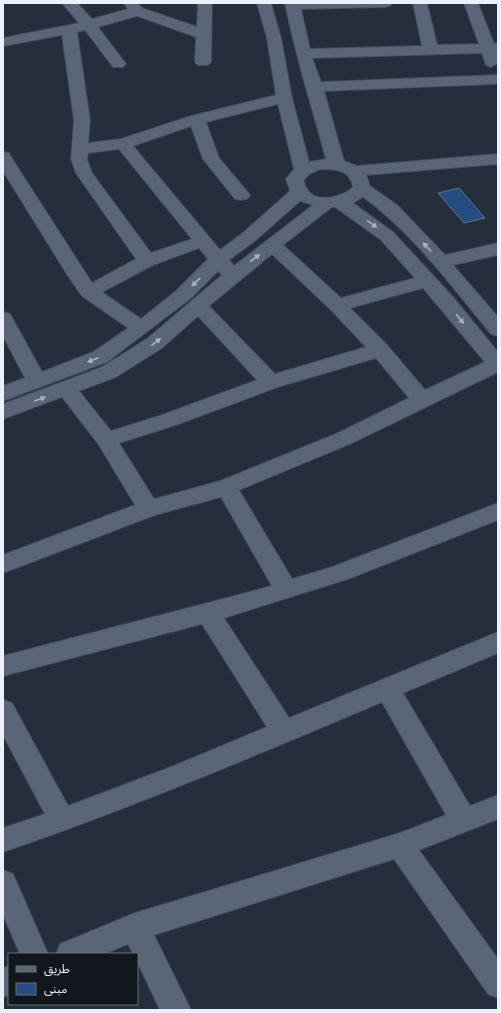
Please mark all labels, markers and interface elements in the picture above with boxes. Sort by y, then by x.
one-way arrow [366,220,377,228]
one-way arrow [423,242,432,252]
one-way arrow [250,254,261,263]
one-way arrow [191,277,201,287]
one-way arrow [456,313,465,324]
one-way arrow [150,337,161,346]
one-way arrow [86,358,98,364]
one-way arrow [34,396,46,402]
legend [8,953,138,1005]
text: طريق [44,962,70,977]
text: مبنى [44,982,67,996]

